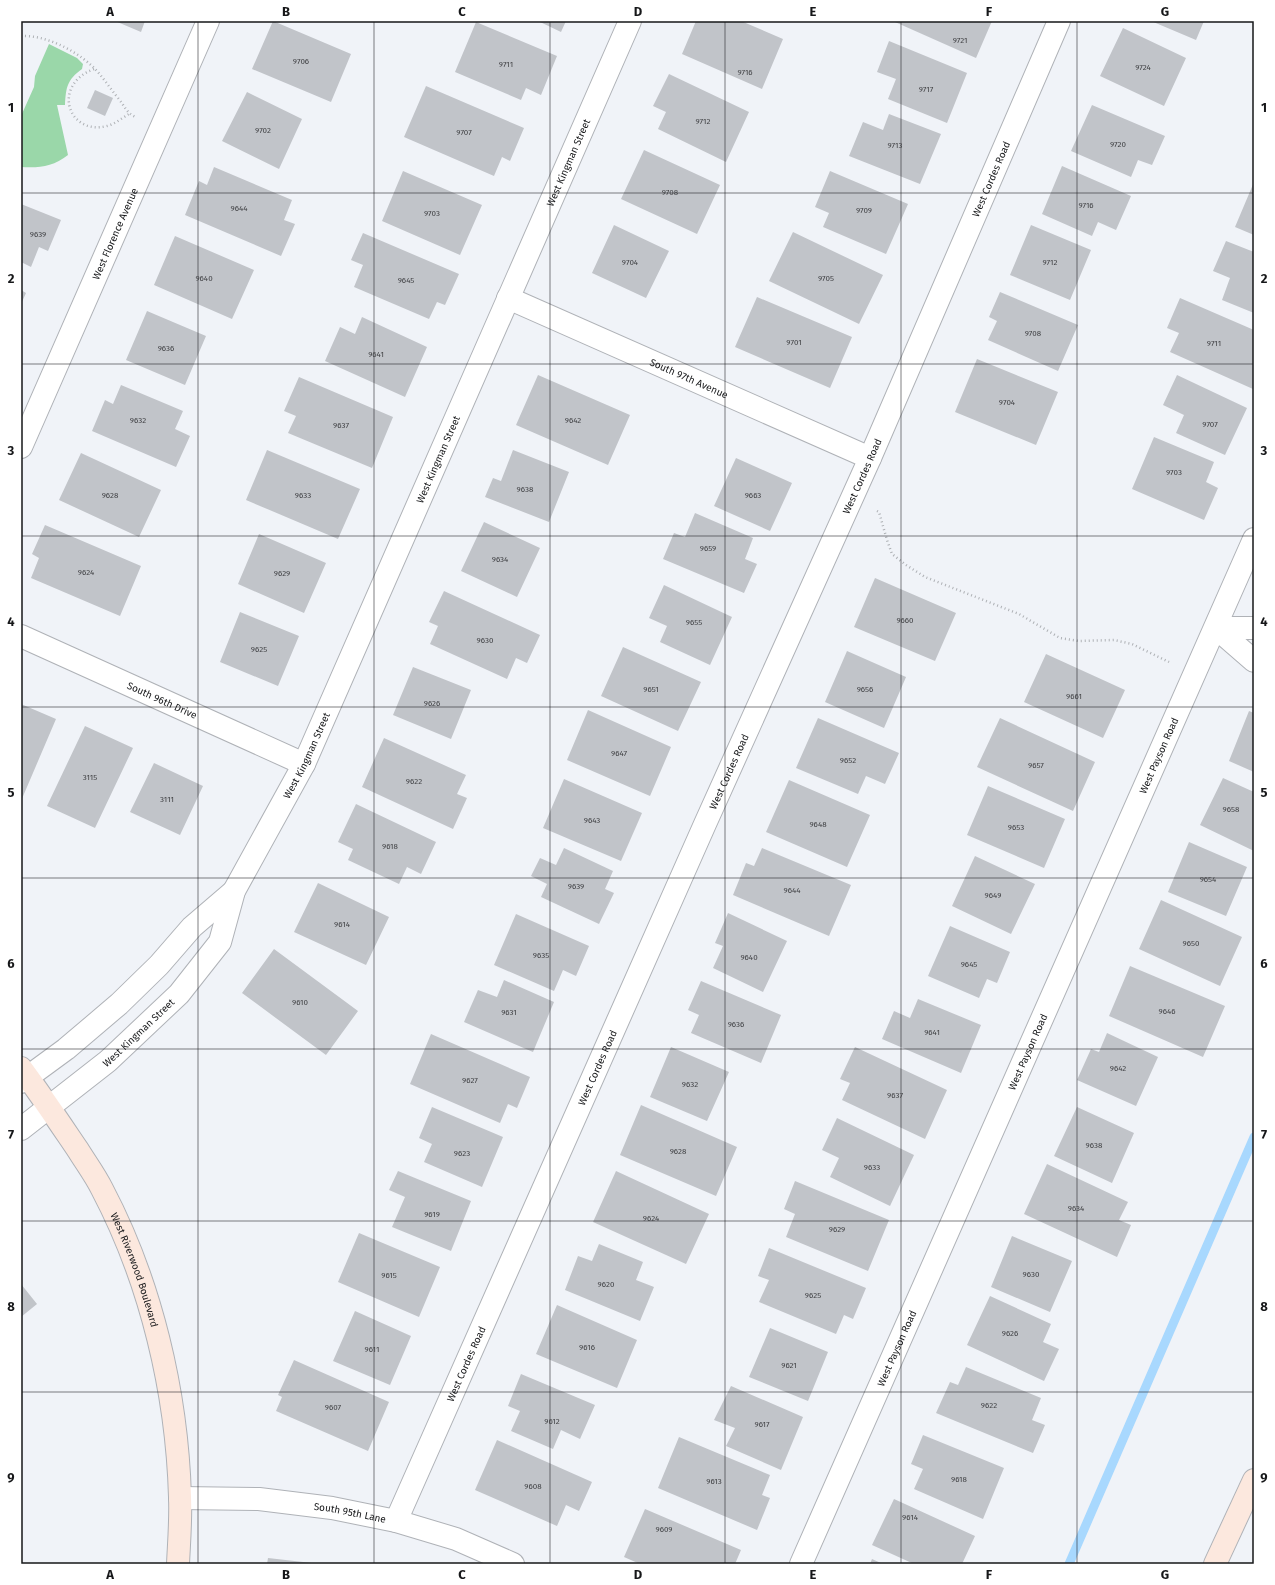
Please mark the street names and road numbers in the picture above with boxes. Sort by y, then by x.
street label: West Kingman Street [544,117,593,208]
street label: West Cordes Road [970,140,1013,219]
street label: West Florence Avenue [90,186,141,282]
street label: South 97th Avenue [648,356,730,401]
street label: West Kingman Street [414,414,463,505]
street label: West Cordes Road [841,437,885,516]
street label: South 96th Drive [125,680,199,722]
street label: West Kingman Street [281,710,333,801]
street label: West Payson Road [1137,716,1181,796]
street label: West Cordes Road [707,732,752,811]
street label: West Kingman Street [101,996,178,1070]
street label: West Payson Road [1006,1012,1050,1092]
street label: West Cordes Road [576,1028,620,1108]
street label: West Riverwood Boulevard [108,1211,160,1328]
street label: West Payson Road [875,1309,919,1389]
street label: West Cordes Road [445,1325,489,1404]
street label: South 95th Lane [313,1501,387,1526]

